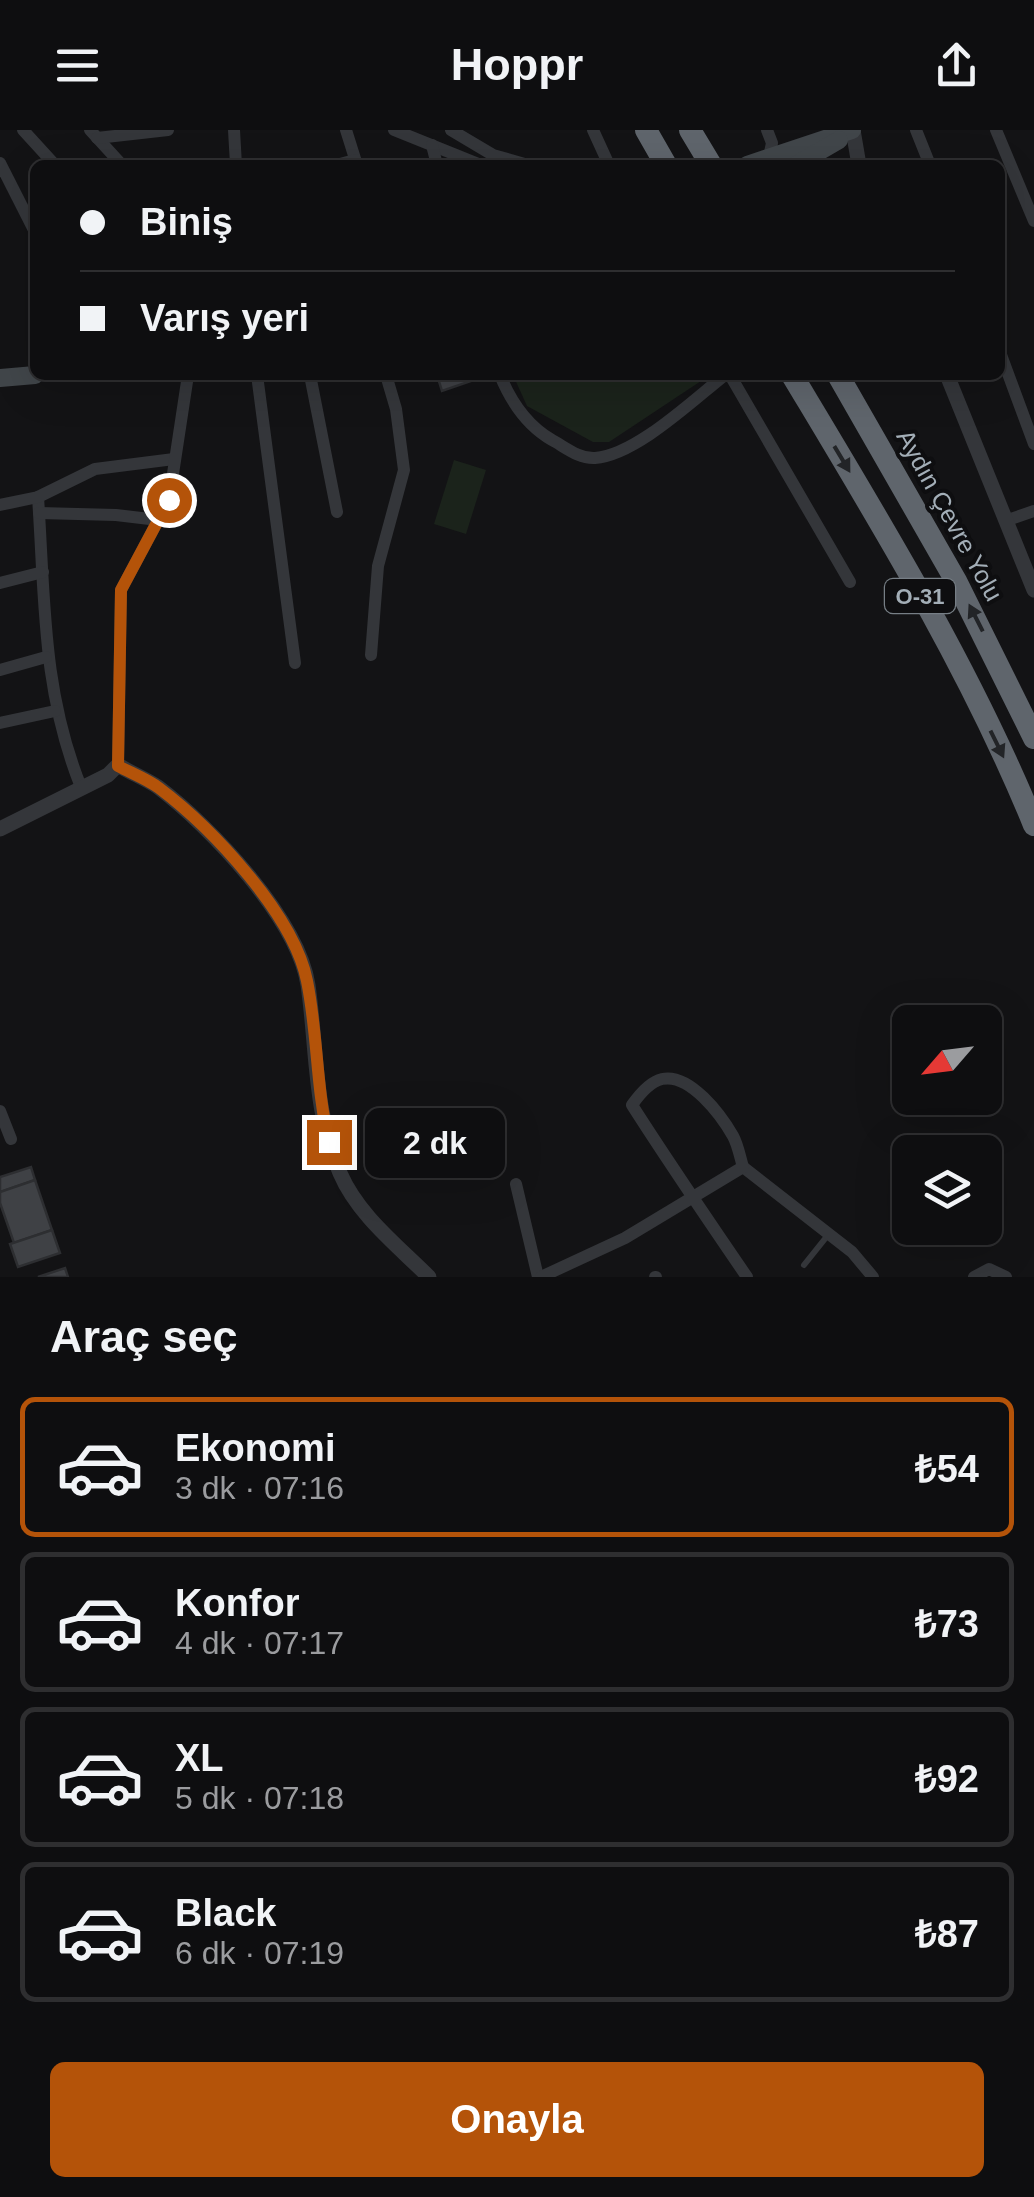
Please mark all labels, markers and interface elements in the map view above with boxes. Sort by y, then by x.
icon: menu [50,38,105,93]
icon: share [929,38,984,93]
text: Hoppr [451,39,583,90]
text: Biniş [140,201,233,243]
text: Varış yeri [140,297,309,339]
street label: Aydın Çevre Yolu [891,425,1009,605]
one-way arrow [833,445,850,473]
route start [147,478,192,523]
road number: O-31 [885,579,955,613]
one-way arrow [968,604,985,633]
one-way arrow [988,730,1005,759]
north arrow [892,1005,1002,1115]
map controls [892,1005,1002,1245]
callout: 2 dk [364,1107,504,1177]
route end [307,1120,352,1165]
text: 2 dk [403,1125,467,1161]
button: layers [892,1135,1002,1245]
text: Araç seç [50,1311,238,1362]
icon: car [55,1422,145,1512]
text: Ekonomi [175,1427,335,1469]
text: ₺54 [915,1448,979,1490]
text: 3 dk · 07:16 [175,1470,344,1506]
icon: car [55,1577,145,1667]
text: Konfor [175,1582,300,1624]
text: ₺73 [915,1603,979,1645]
text: 4 dk · 07:17 [175,1625,344,1661]
icon: car [55,1732,145,1822]
text: XL [175,1737,224,1779]
text: ₺92 [915,1758,979,1800]
text: 5 dk · 07:18 [175,1780,344,1816]
icon: car [55,1887,145,1977]
text: Black [175,1892,276,1934]
text: ₺87 [915,1913,979,1955]
text: 6 dk · 07:19 [175,1935,344,1971]
button: Onayla [50,2062,984,2177]

